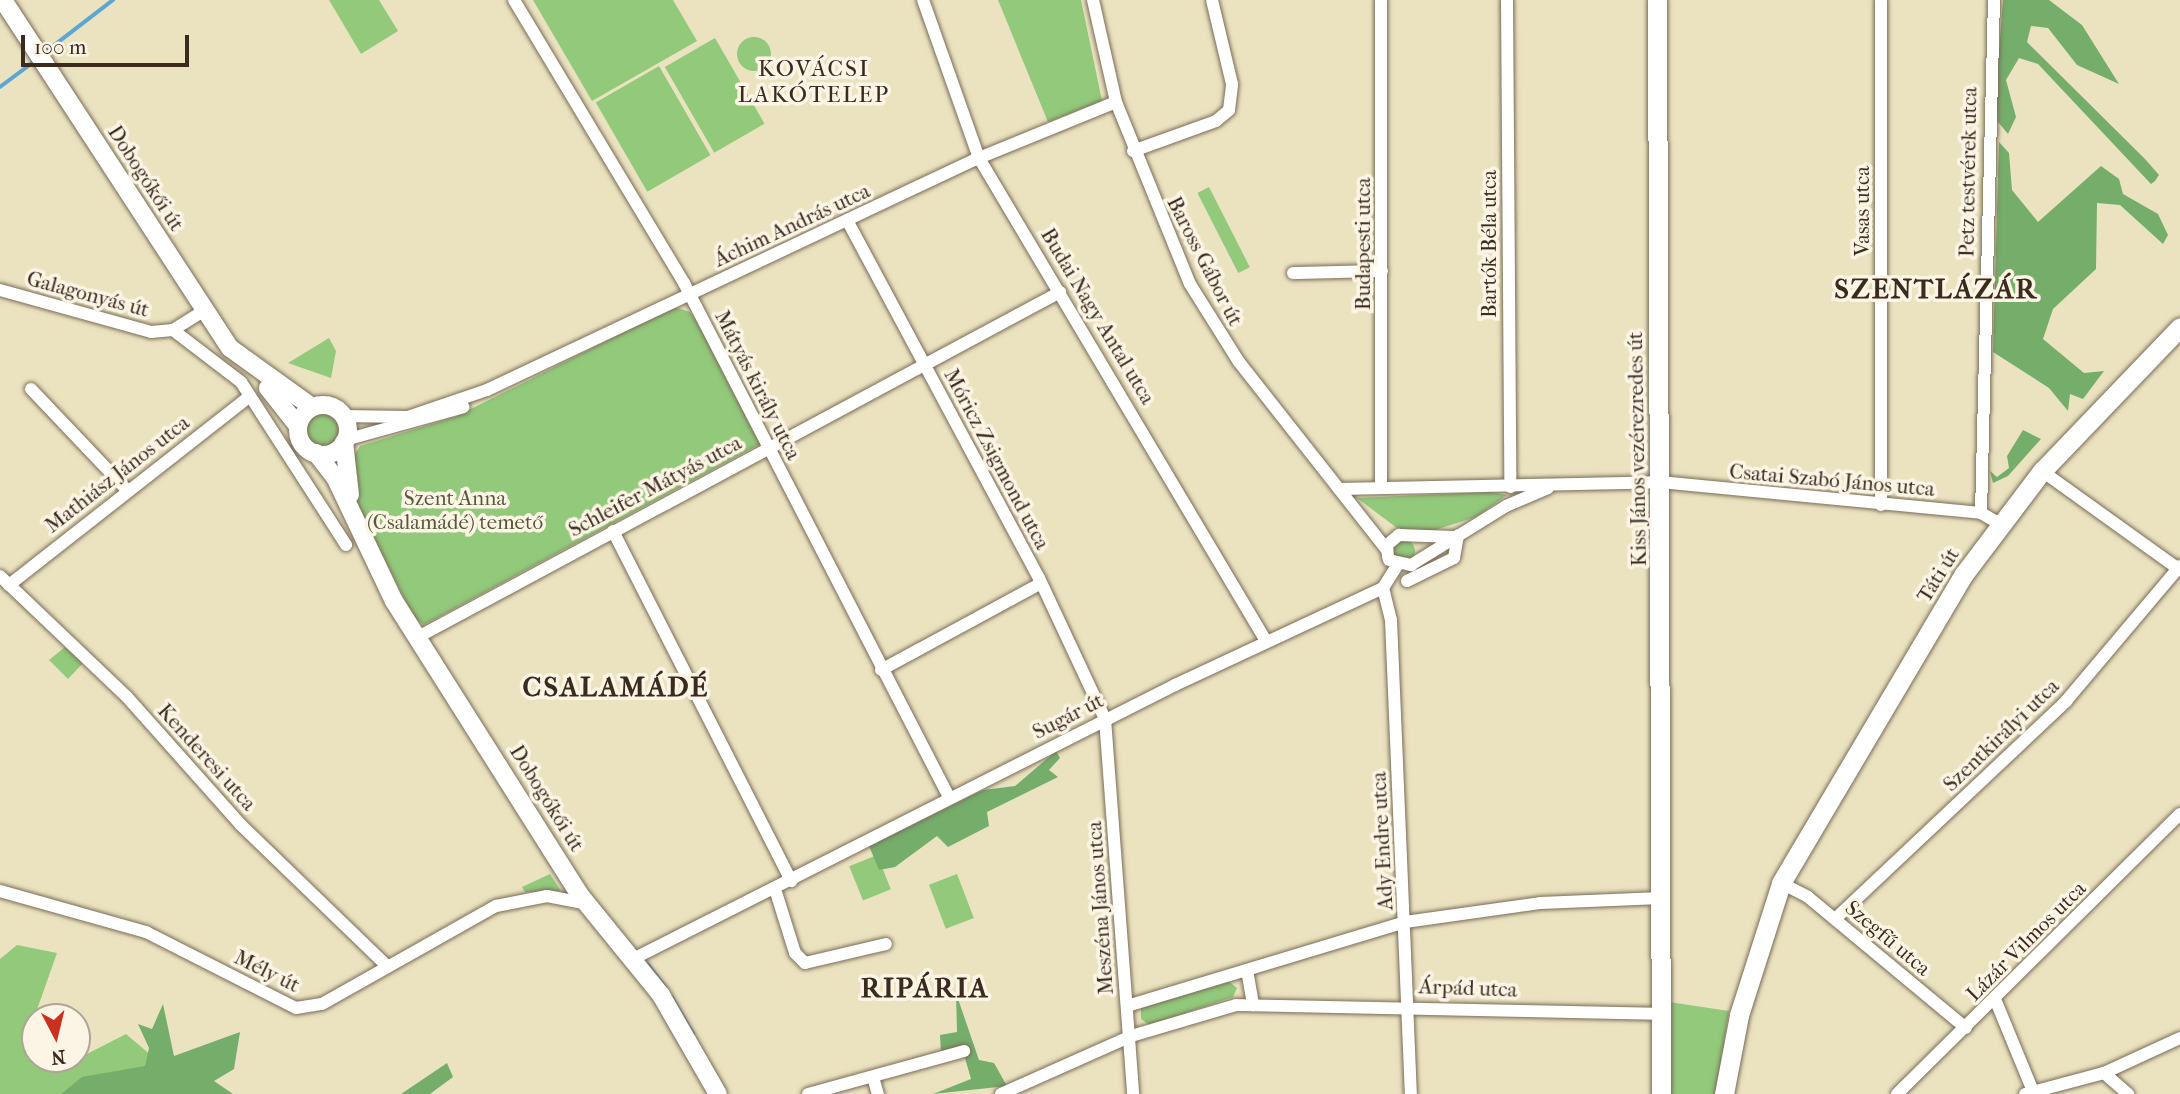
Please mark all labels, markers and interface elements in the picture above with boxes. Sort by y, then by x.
scale bar [24,21,192,65]
text: 100 m [34,35,87,59]
district label: KOVÁCSI LAKÓTELEP [739,55,889,109]
street label: Petz testvérek utca [1954,87,1982,257]
street label: Dobogókői út [103,120,189,236]
street label: Vasas utca [1849,166,1875,256]
street label: Bartók Béla utca [1476,170,1502,318]
street label: Áchim András utca [710,178,874,272]
street label: Budapesti utca [1350,178,1376,310]
street label: Baross Gábor út [1162,192,1248,330]
street label: Budai Nagy Antal utca [1035,223,1161,409]
street label: Galagonyás út [24,266,152,322]
district label: SZENTLÁZÁR [1835,272,2037,306]
street label: Mátyás király utca [709,306,807,464]
street label: Kiss János vezérezredes út [1622,331,1652,567]
street label: Móricz Zsigmond utca [939,364,1055,554]
street label: Mathiász János utca [40,410,194,538]
street label: Schleifer Mátyás utca [564,430,746,542]
street label: Csatai Szabó János utca [1728,458,1936,502]
park label: Szent Anna (Csalamádé) temető [367,485,543,535]
street label: Táti út [1911,543,1965,607]
district label: CSALAMÁDÉ [524,670,708,704]
street label: Szentkirályi utca [1938,673,2064,797]
street label: Sugár út [1028,687,1108,745]
street label: Kenderesi utca [152,698,262,816]
street label: Dobogókői út [504,740,590,856]
street label: Ady Endre utca [1366,771,1398,911]
street label: Meszéna János utca [1081,821,1119,995]
street label: Lázár Vilmos utca [1961,876,2091,1006]
street label: Szegfű utca [1840,895,1936,981]
street label: Mély út [230,944,304,998]
district label: RIPÁRIA [862,971,988,1005]
street label: Árpád utca [1418,974,1518,1002]
north arrow [21,1003,91,1073]
text: N [50,1045,67,1069]

